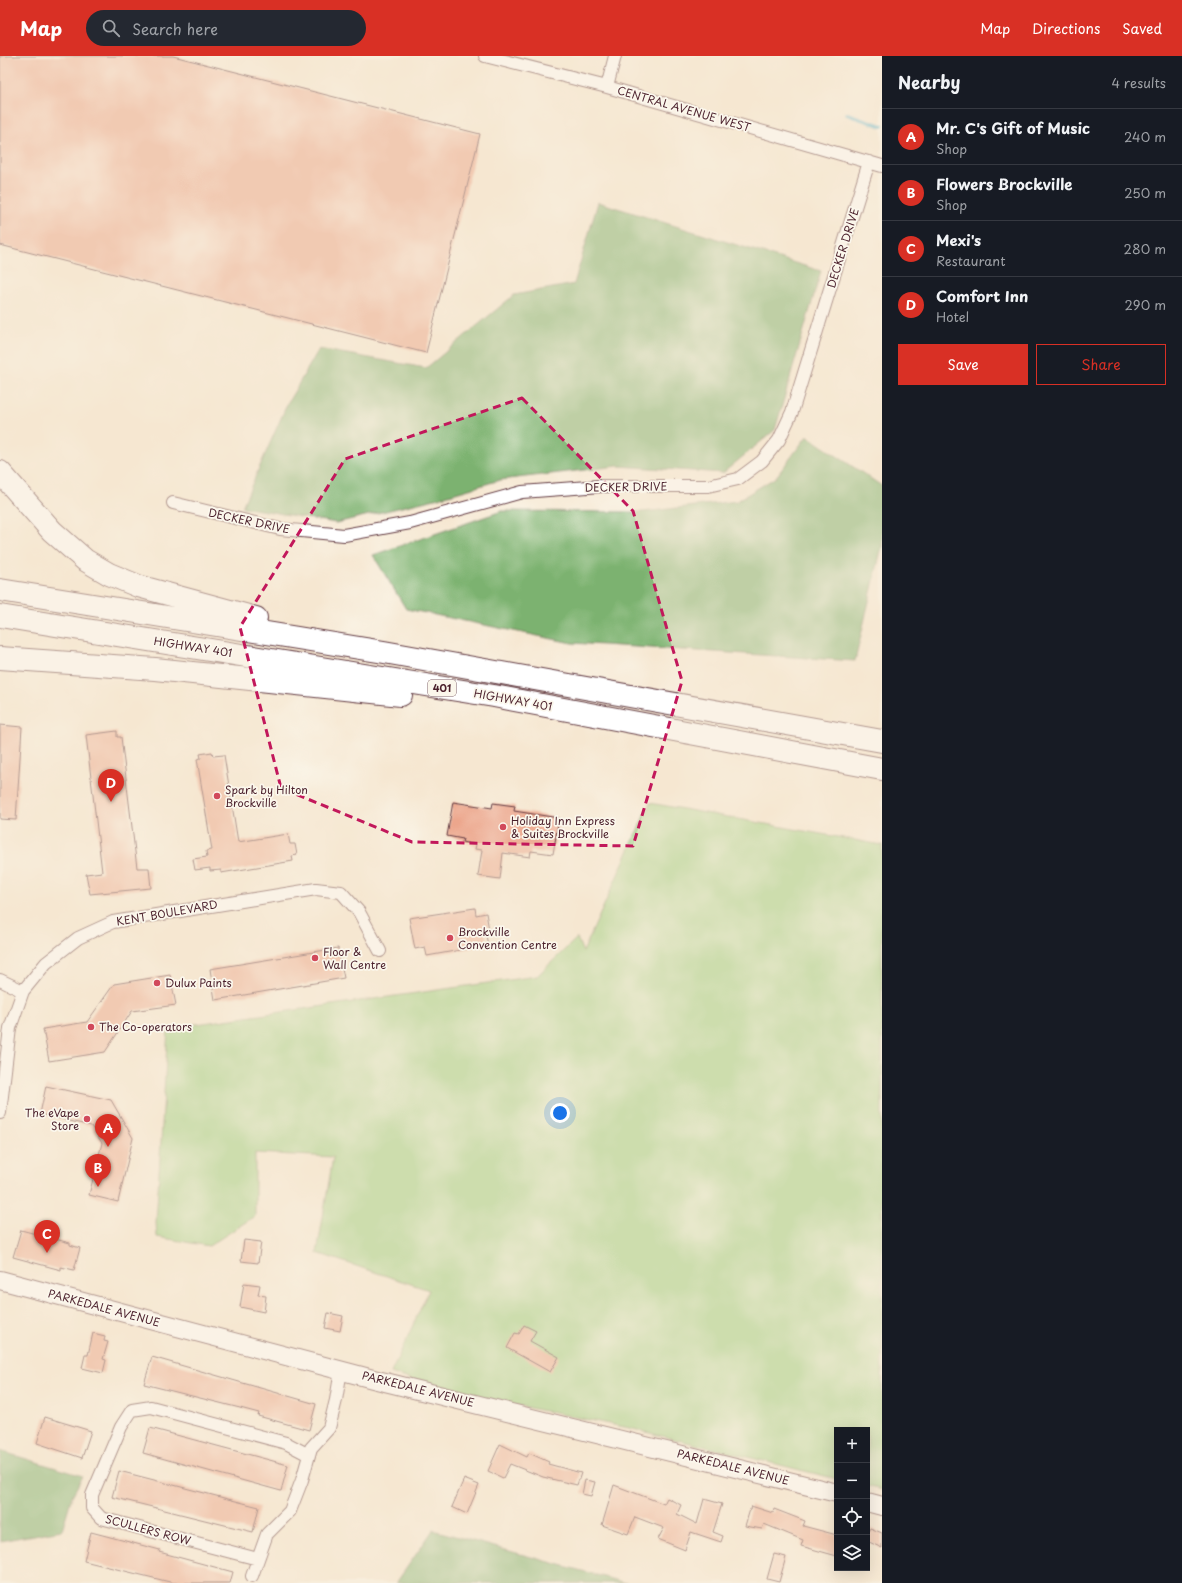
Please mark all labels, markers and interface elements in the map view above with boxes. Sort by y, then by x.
search box [86,10,366,46]
text: Map [20,14,62,42]
icon: search [100,17,122,39]
text: Search here [132,17,218,40]
text: Map [980,18,1010,39]
text: Directions [1032,18,1100,39]
text: Saved [1122,18,1162,39]
text: Nearby [898,69,960,95]
text: 4 results [1112,73,1166,92]
street label: CENTRAL AVENUE WEST [615,81,753,136]
text: Mr. C's Gift of Music [936,116,1090,139]
text: A [906,127,916,146]
text: 240 m [1124,127,1166,146]
text: Shop [936,139,967,158]
text: Flowers Brockville [936,172,1072,195]
text: B [907,183,915,202]
text: 250 m [1124,183,1166,202]
text: Shop [936,195,967,214]
street label: DECKER DRIVE [822,206,863,290]
text: Mexi's [936,228,981,251]
text: C [906,239,916,258]
text: 280 m [1124,239,1166,258]
text: Restaurant [936,251,1006,270]
text: Comfort Inn [936,284,1028,307]
text: D [906,295,916,314]
text: 290 m [1125,295,1166,314]
text: Hotel [936,307,969,326]
button: Save [898,344,1028,385]
button: Share [1036,344,1166,385]
street label: DECKER DRIVE [584,477,668,496]
street label: DECKER DRIVE [207,504,291,537]
street label: HIGHWAY 401 [153,632,233,661]
road number: 401 [428,680,456,696]
street label: HIGHWAY 401 [473,684,554,715]
pin: D [98,769,124,802]
place label: Spark by Hilton Brockville [225,781,308,811]
marker: Spark by Hilton Brockville [212,791,222,801]
place label: Holiday Inn Express & Suites Brockville [511,812,615,842]
marker: Holiday Inn Express & Suites Brockville [498,822,508,832]
street label: KENT BOULEVARD [115,895,219,930]
place label: Brockville Convention Centre [458,923,557,953]
marker: Brockville Convention Centre [445,933,455,943]
place label: Floor & Wall Centre [323,943,386,973]
marker: Floor & Wall Centre [310,953,320,963]
place label: Dulux Paints [165,974,232,991]
marker: Dulux Paints [152,978,162,988]
place label: The Co-operators [99,1018,192,1035]
marker: The Co-operators [86,1022,96,1032]
your location [550,1103,570,1123]
place label: The eVape Store [25,1104,79,1134]
marker: The eVape Store [82,1114,92,1124]
pin: A [95,1114,121,1147]
pin: B [85,1154,111,1187]
pin: C [34,1220,60,1253]
street label: PARKEDALE AVENUE [46,1284,162,1331]
street label: PARKEDALE AVENUE [360,1366,476,1411]
map controls [834,1427,870,1571]
button: + [834,1427,870,1463]
street label: PARKEDALE AVENUE [675,1444,791,1489]
button: − [834,1463,870,1499]
button: locate [834,1499,870,1535]
street label: SCULLERS ROW [103,1510,193,1549]
button: layers [834,1535,870,1571]

